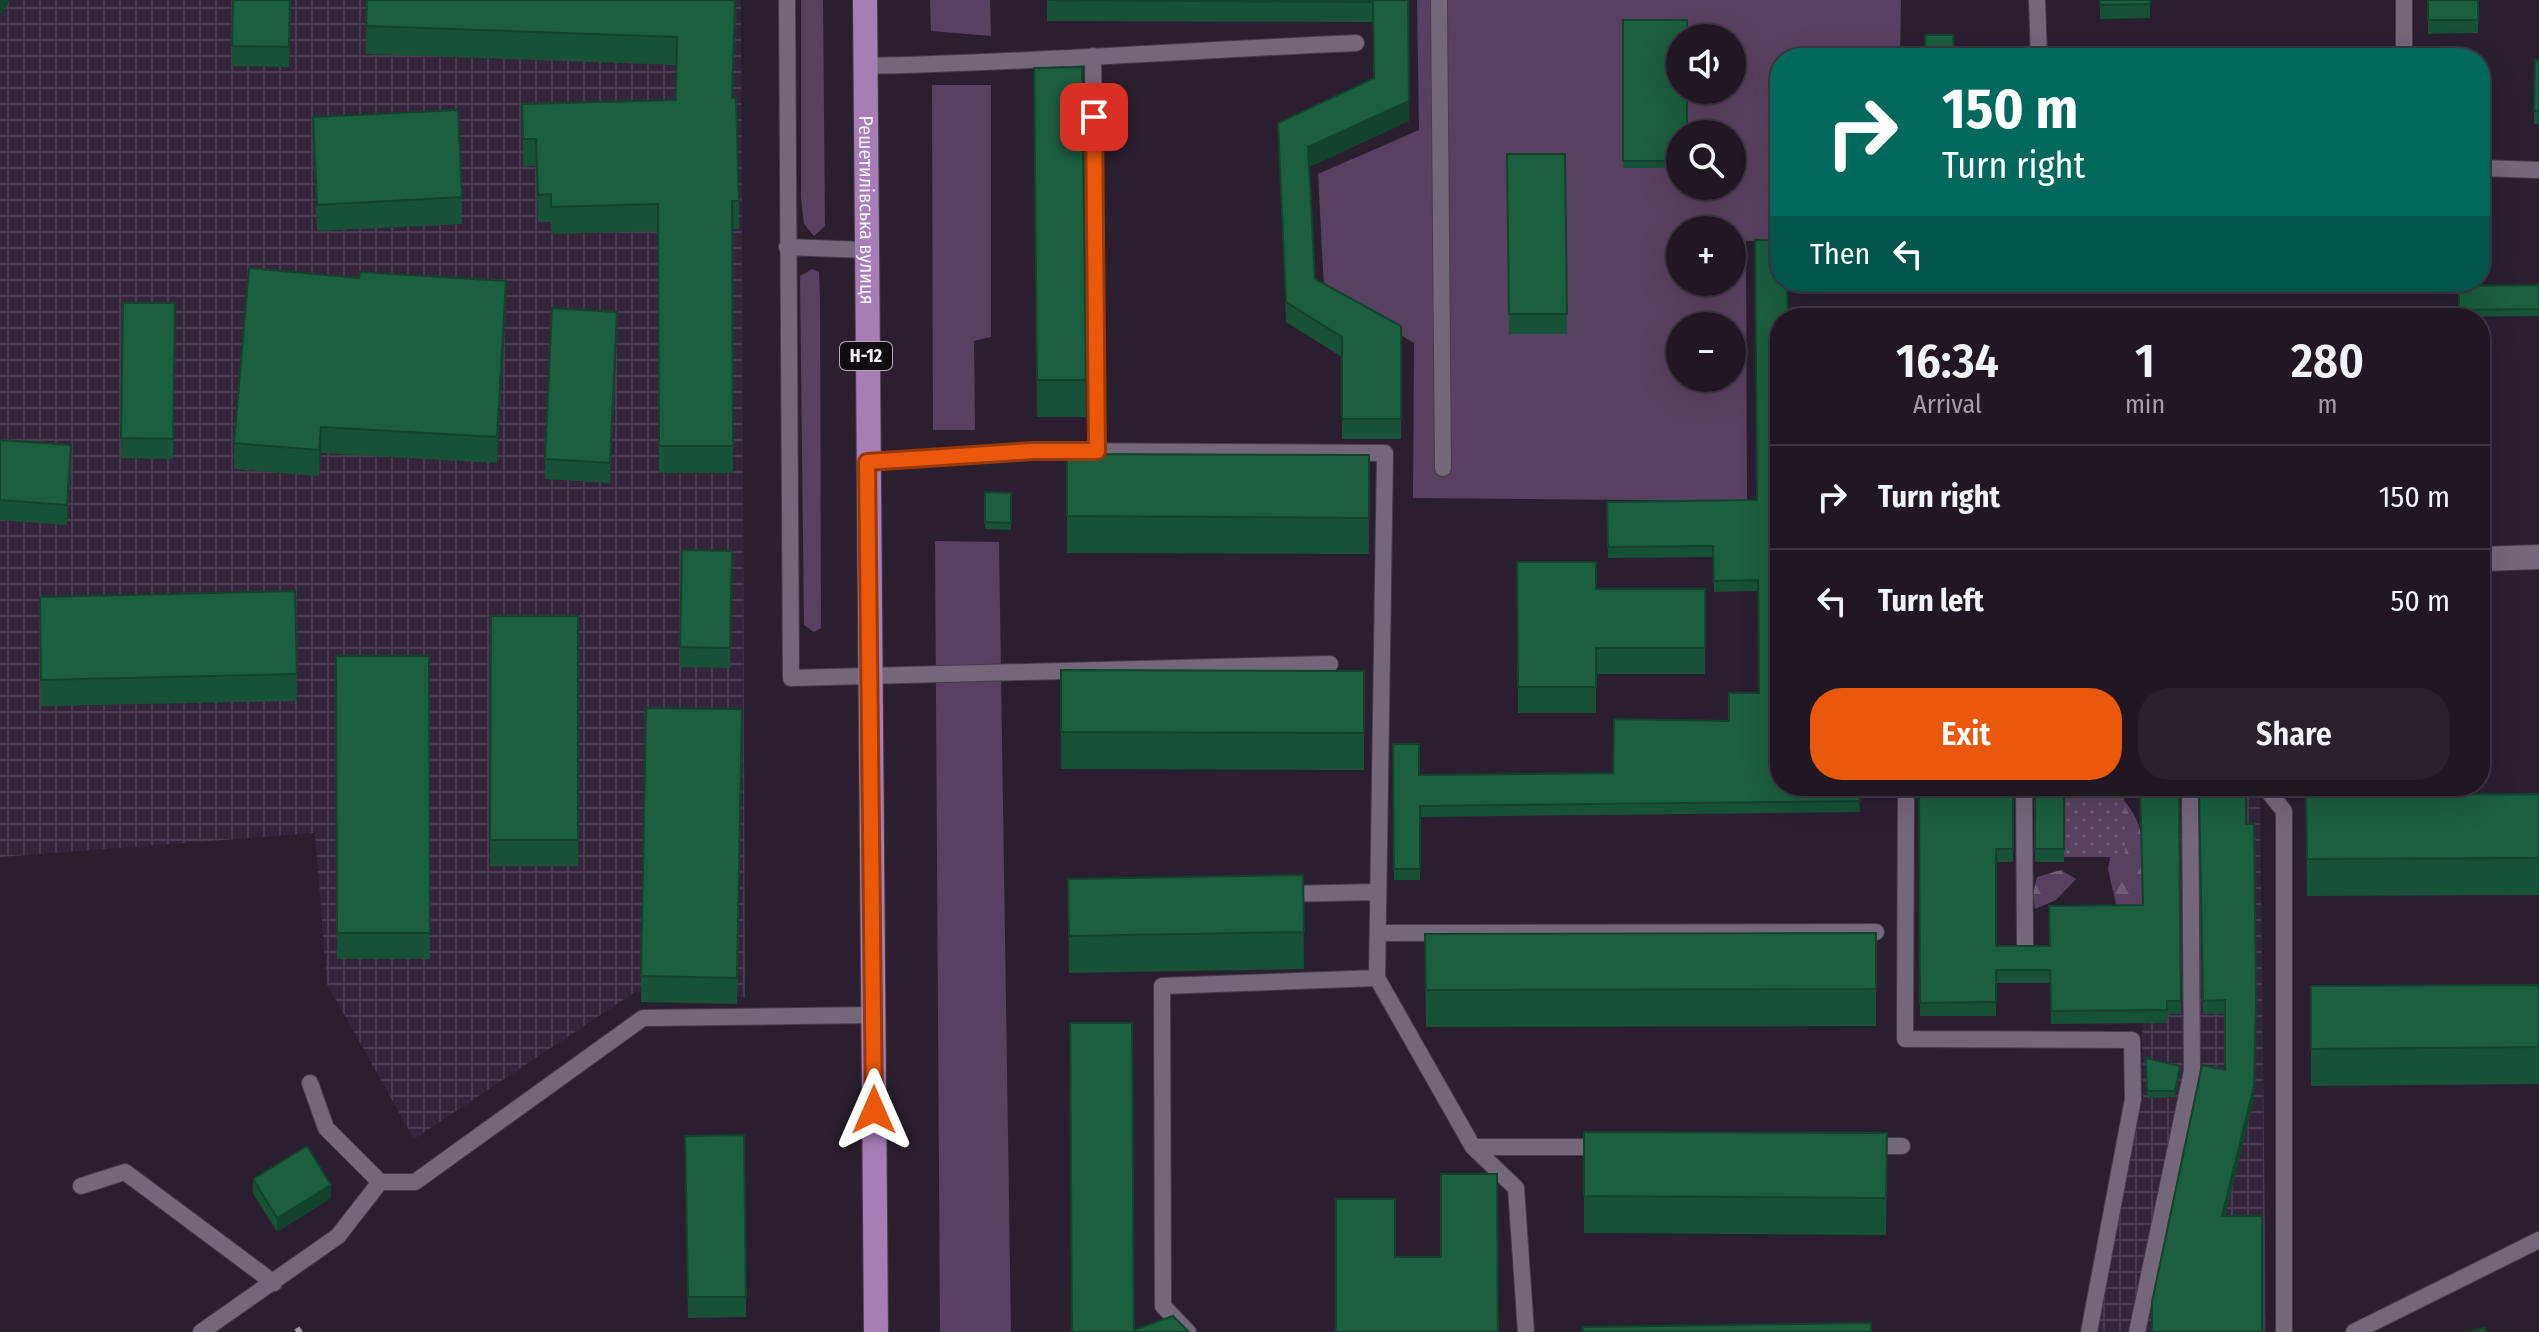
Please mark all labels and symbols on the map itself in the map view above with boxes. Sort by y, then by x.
pin [1060,83,1128,151]
street label: Решетилівська вулиця [854,115,880,305]
road number: Н-12 [840,342,892,370]
position arrow [832,1068,916,1152]

